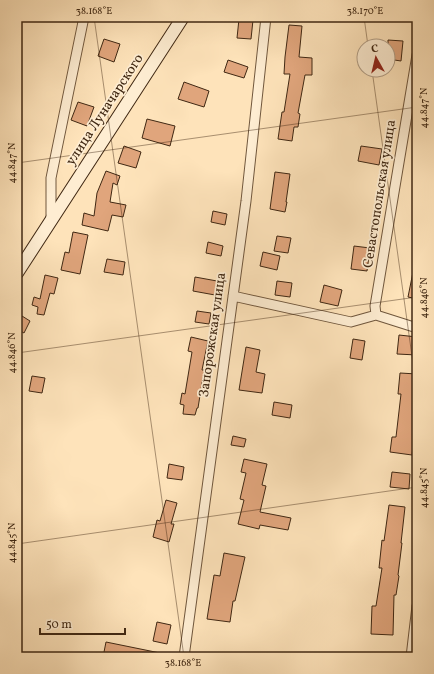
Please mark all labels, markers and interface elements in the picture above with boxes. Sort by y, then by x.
text: 38.168°E [76,4,112,18]
text: 38.170°E [347,4,383,18]
north arrow [356,38,396,78]
text: С [370,42,379,58]
street label: улица Луначарского [62,50,148,170]
text: 44.847°N [417,87,431,129]
street label: Севастопольская улица [359,118,401,270]
text: 44.847°N [5,142,19,184]
street label: Запорожская улица [195,271,231,399]
text: 44.846°N [417,277,431,319]
text: 44.846°N [5,332,19,374]
text: 44.845°N [417,467,431,508]
text: 44.845°N [5,522,19,563]
scale bar [40,610,125,636]
text: 50 m [46,617,72,633]
text: 38.168°E [165,656,201,670]

